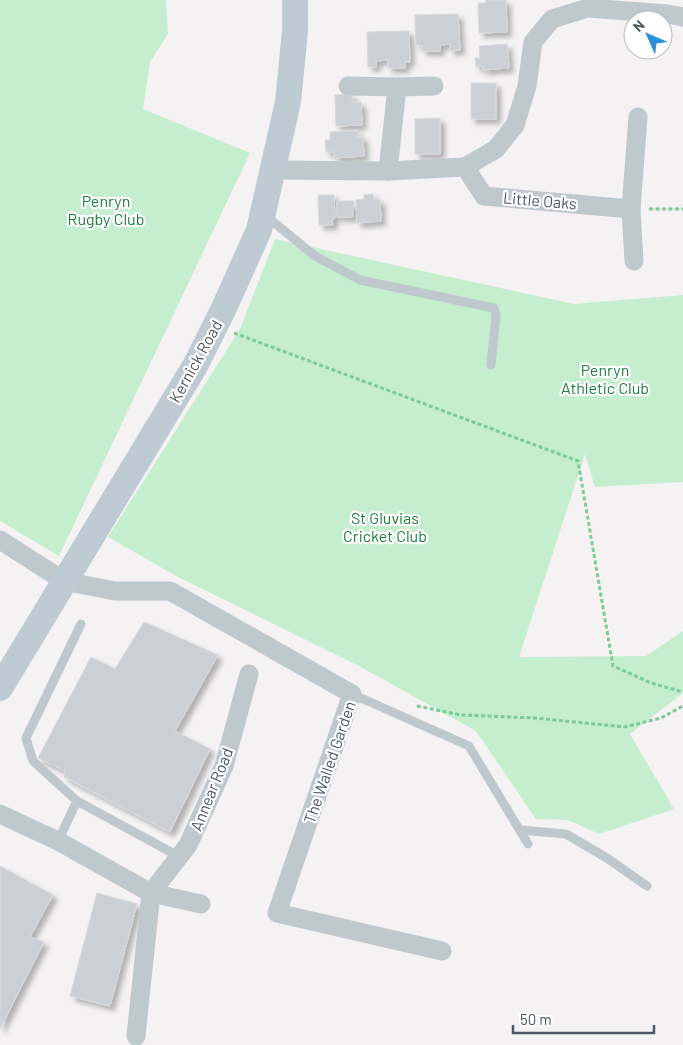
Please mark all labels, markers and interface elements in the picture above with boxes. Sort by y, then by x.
north arrow [623,10,673,60]
text: N [629,16,648,35]
street label: Little Oaks [502,187,578,213]
park label: Penryn Rugby Club [68,191,144,228]
street label: Kernick Road [165,316,225,406]
park label: Penryn Athletic Club [561,360,649,397]
park label: St Gluvias Cricket Club [343,508,427,545]
street label: The Walled Garden [299,698,359,826]
street label: Annear Road [186,745,236,833]
scale bar [513,1002,654,1034]
text: 50 m [520,1010,552,1028]

